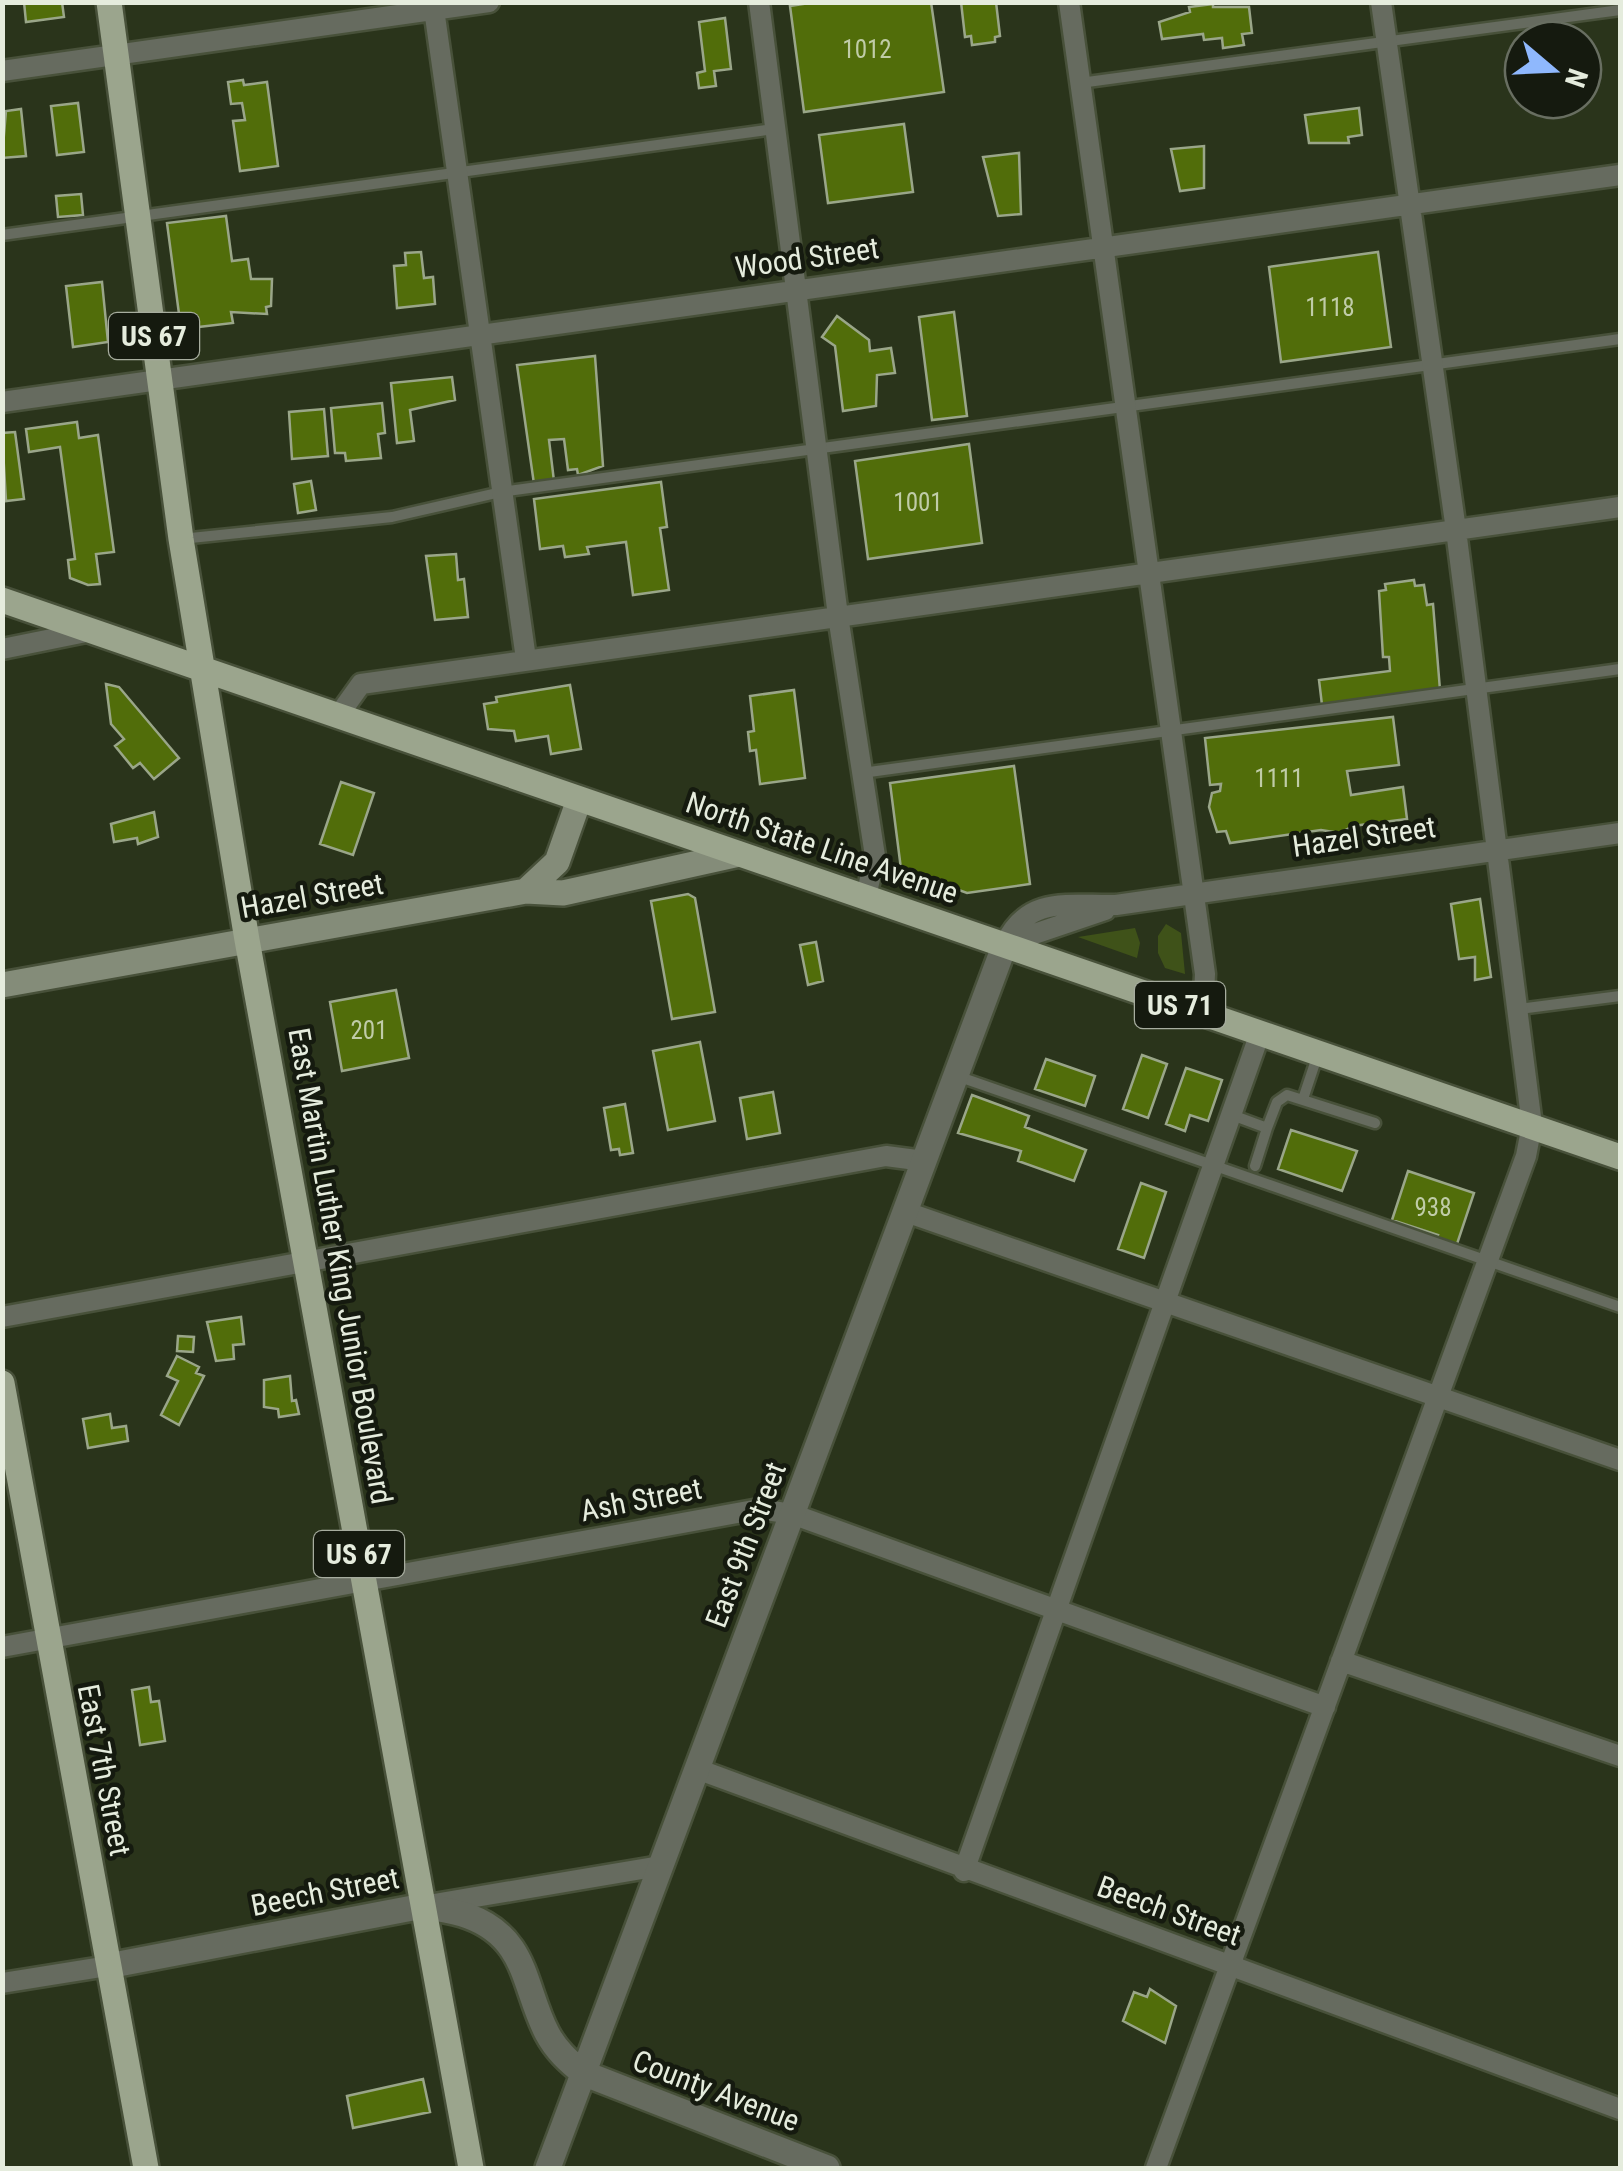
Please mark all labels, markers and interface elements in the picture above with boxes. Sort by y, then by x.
north arrow [1503,20,1603,120]
house number: 1012 [842,35,892,64]
text: N [1558,64,1595,91]
street label: Wood Street [733,230,881,285]
house number: 1118 [1305,293,1355,322]
road number: US 67 [109,313,199,359]
house number: 1001 [893,488,943,517]
house number: 1111 [1254,764,1304,793]
street label: North State Line Avenue [682,785,963,911]
street label: Hazel Street [1290,809,1438,864]
street label: Hazel Street [238,866,386,925]
road number: US 71 [1135,982,1225,1028]
house number: 201 [350,1016,388,1045]
street label: East Martin Luther King Junior Boulevard [281,1025,400,1507]
house number: 938 [1414,1193,1452,1222]
street label: East 9th Street [698,1457,793,1632]
street label: Ash Street [577,1471,704,1528]
road number: US 67 [314,1531,404,1577]
street label: East 7th Street [71,1681,138,1859]
street label: Beech Street [248,1860,402,1923]
street label: Beech Street [1093,1868,1246,1953]
street label: County Avenue [628,2043,804,2138]

